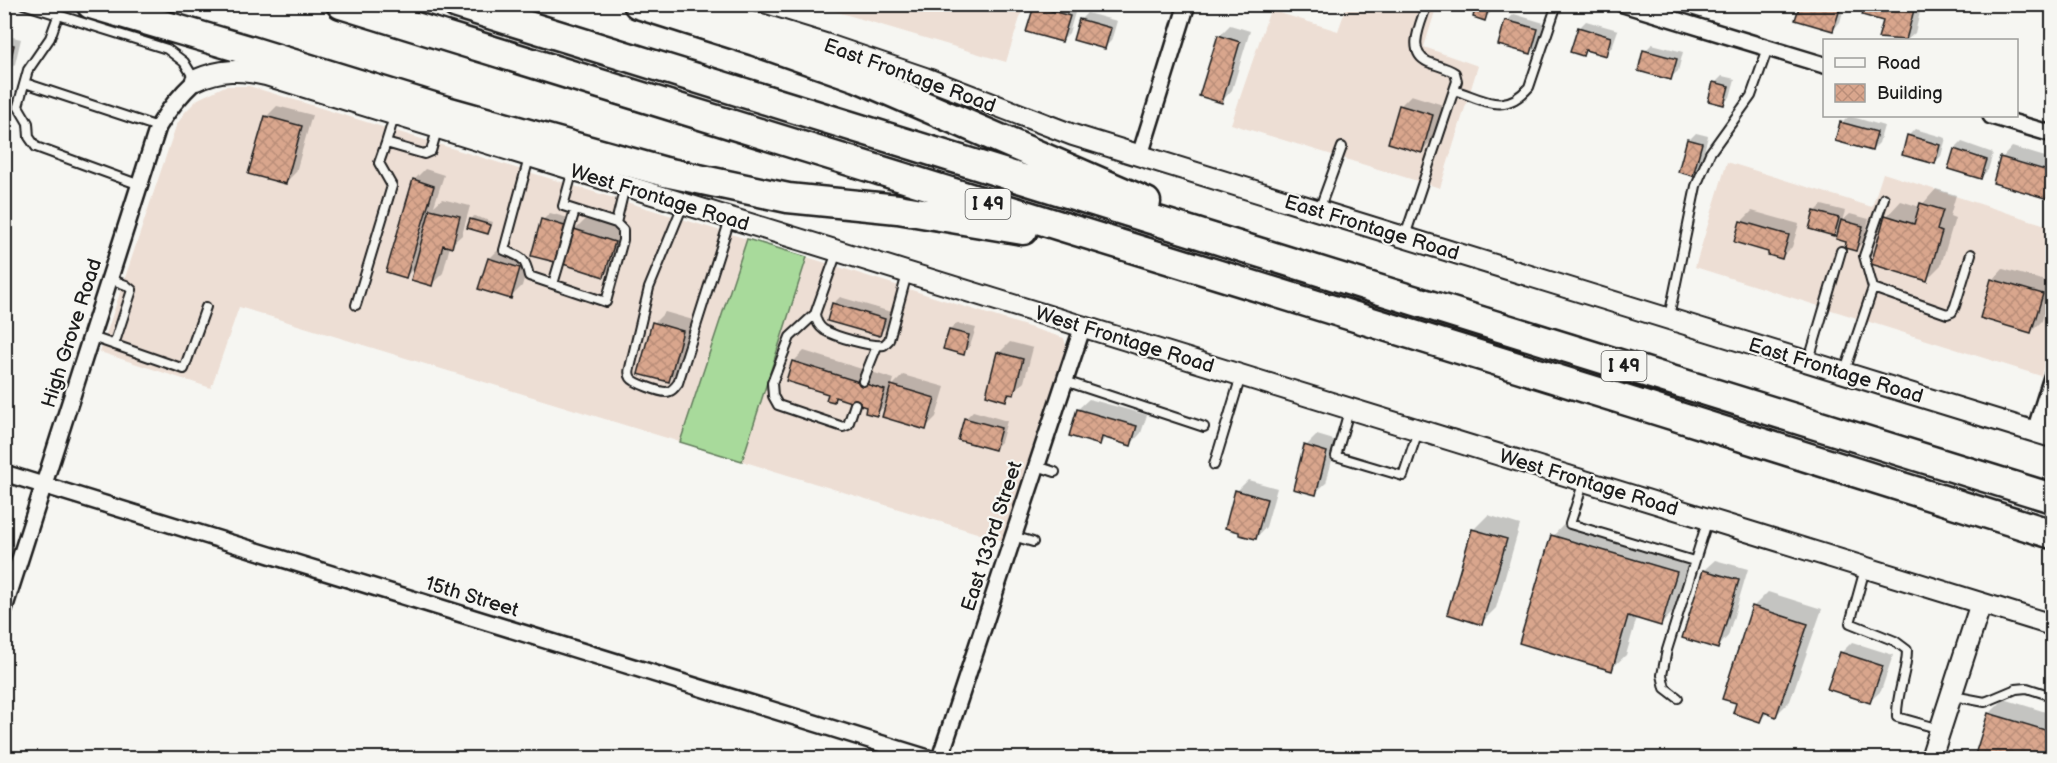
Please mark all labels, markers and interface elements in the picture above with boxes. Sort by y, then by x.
street label: East Frontage Road [820,34,999,118]
legend [1823,39,2018,117]
text: Road [1877,53,1921,74]
text: Building [1877,83,1943,104]
street label: West Frontage Road [567,159,752,237]
road number: I 49 [966,189,1010,219]
street label: East Frontage Road [1281,190,1462,266]
street label: High Grove Road [37,256,107,411]
street label: West Frontage Road [1032,301,1217,379]
street label: East Frontage Road [1745,333,1926,409]
road number: I 49 [1602,351,1646,381]
street label: West Frontage Road [1496,444,1681,522]
street label: East 133rd Street [956,458,1028,614]
street label: 15th Street [422,571,521,623]

